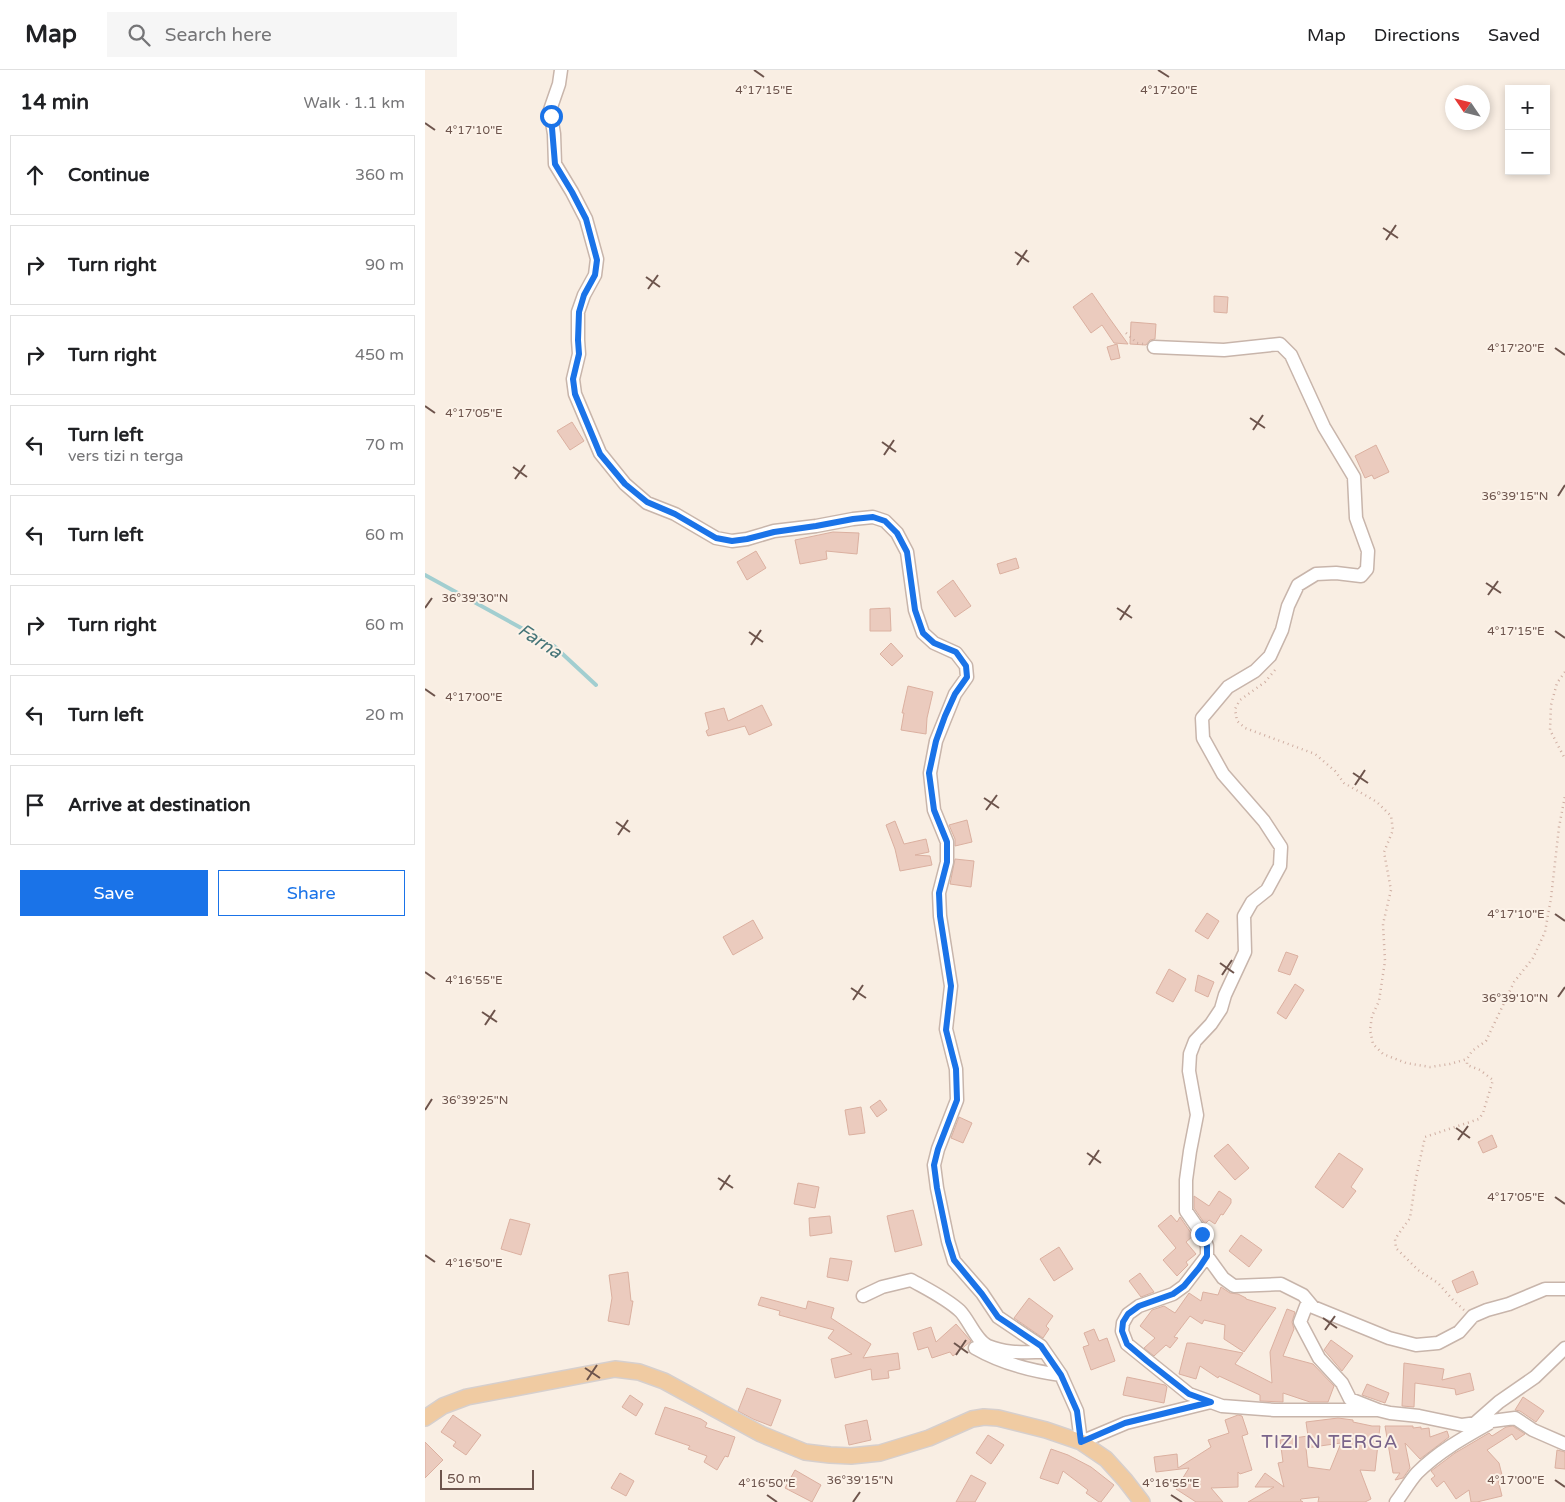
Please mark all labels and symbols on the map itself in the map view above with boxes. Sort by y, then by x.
text: 4°17'15"E [735,83,793,97]
text: 4°17'20"E [1140,83,1198,97]
north arrow [1445,85,1490,130]
route start [540,105,563,128]
text: 4°17'10"E [445,123,503,137]
text: 4°17'20"E [1487,341,1545,355]
text: 4°17'05"E [445,406,503,420]
text: 36°39'15"N [1482,489,1548,503]
text: 36°39'30"N [442,591,508,605]
water label: Farna [514,619,567,664]
text: 4°17'15"E [1487,624,1545,638]
text: 4°17'00"E [445,690,503,704]
text: 4°17'10"E [1487,907,1545,921]
text: 4°16'55"E [445,973,503,987]
text: 36°39'10"N [1482,991,1548,1005]
text: 36°39'25"N [442,1093,508,1107]
text: 4°17'05"E [1487,1190,1545,1204]
route end [1191,1223,1214,1246]
text: 4°16'50"E [445,1256,503,1270]
district label: TIZI N TERGA [1261,1431,1399,1453]
scale bar [440,1467,534,1490]
text: 36°39'15"N [827,1473,893,1487]
text: 4°17'00"E [1487,1473,1545,1487]
text: 4°16'50"E [738,1476,796,1490]
text: 4°16'55"E [1142,1476,1200,1490]

